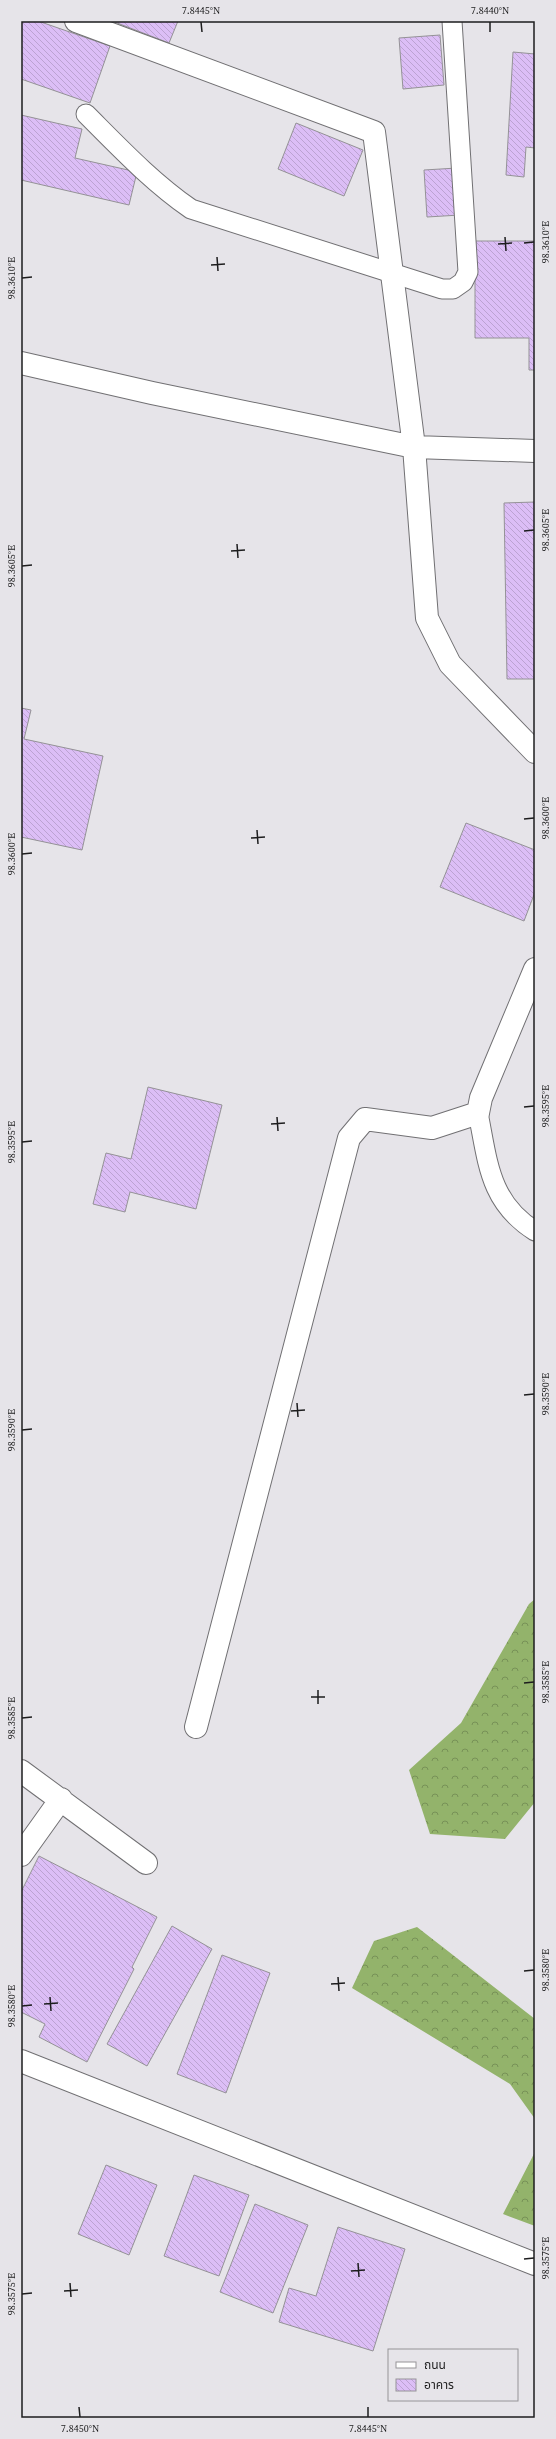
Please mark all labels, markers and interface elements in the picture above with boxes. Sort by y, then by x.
text: 7.8445°N [182,4,220,17]
text: 7.8440°N [471,4,509,17]
text: 98.3610°E [539,221,552,263]
text: 98.3610°E [5,257,18,299]
text: 98.3605°E [539,509,552,551]
text: 98.3605°E [5,545,18,587]
text: 98.3600°E [539,797,552,839]
text: 98.3600°E [5,833,18,875]
text: 98.3595°E [539,1085,552,1127]
text: 98.3595°E [5,1121,18,1163]
text: 98.3590°E [539,1373,552,1415]
text: 98.3590°E [5,1409,18,1451]
text: 98.3585°E [539,1661,552,1703]
text: 98.3585°E [5,1697,18,1739]
text: 98.3580°E [539,1949,552,1991]
text: 98.3580°E [5,1985,18,2027]
text: 98.3575°E [539,2237,552,2279]
text: 98.3575°E [5,2273,18,2315]
legend [388,2349,518,2401]
text: ถนน [424,2357,446,2373]
text: อาคาร [424,2377,454,2393]
text: 7.8450°N [61,2422,99,2435]
text: 7.8445°N [349,2422,387,2435]

